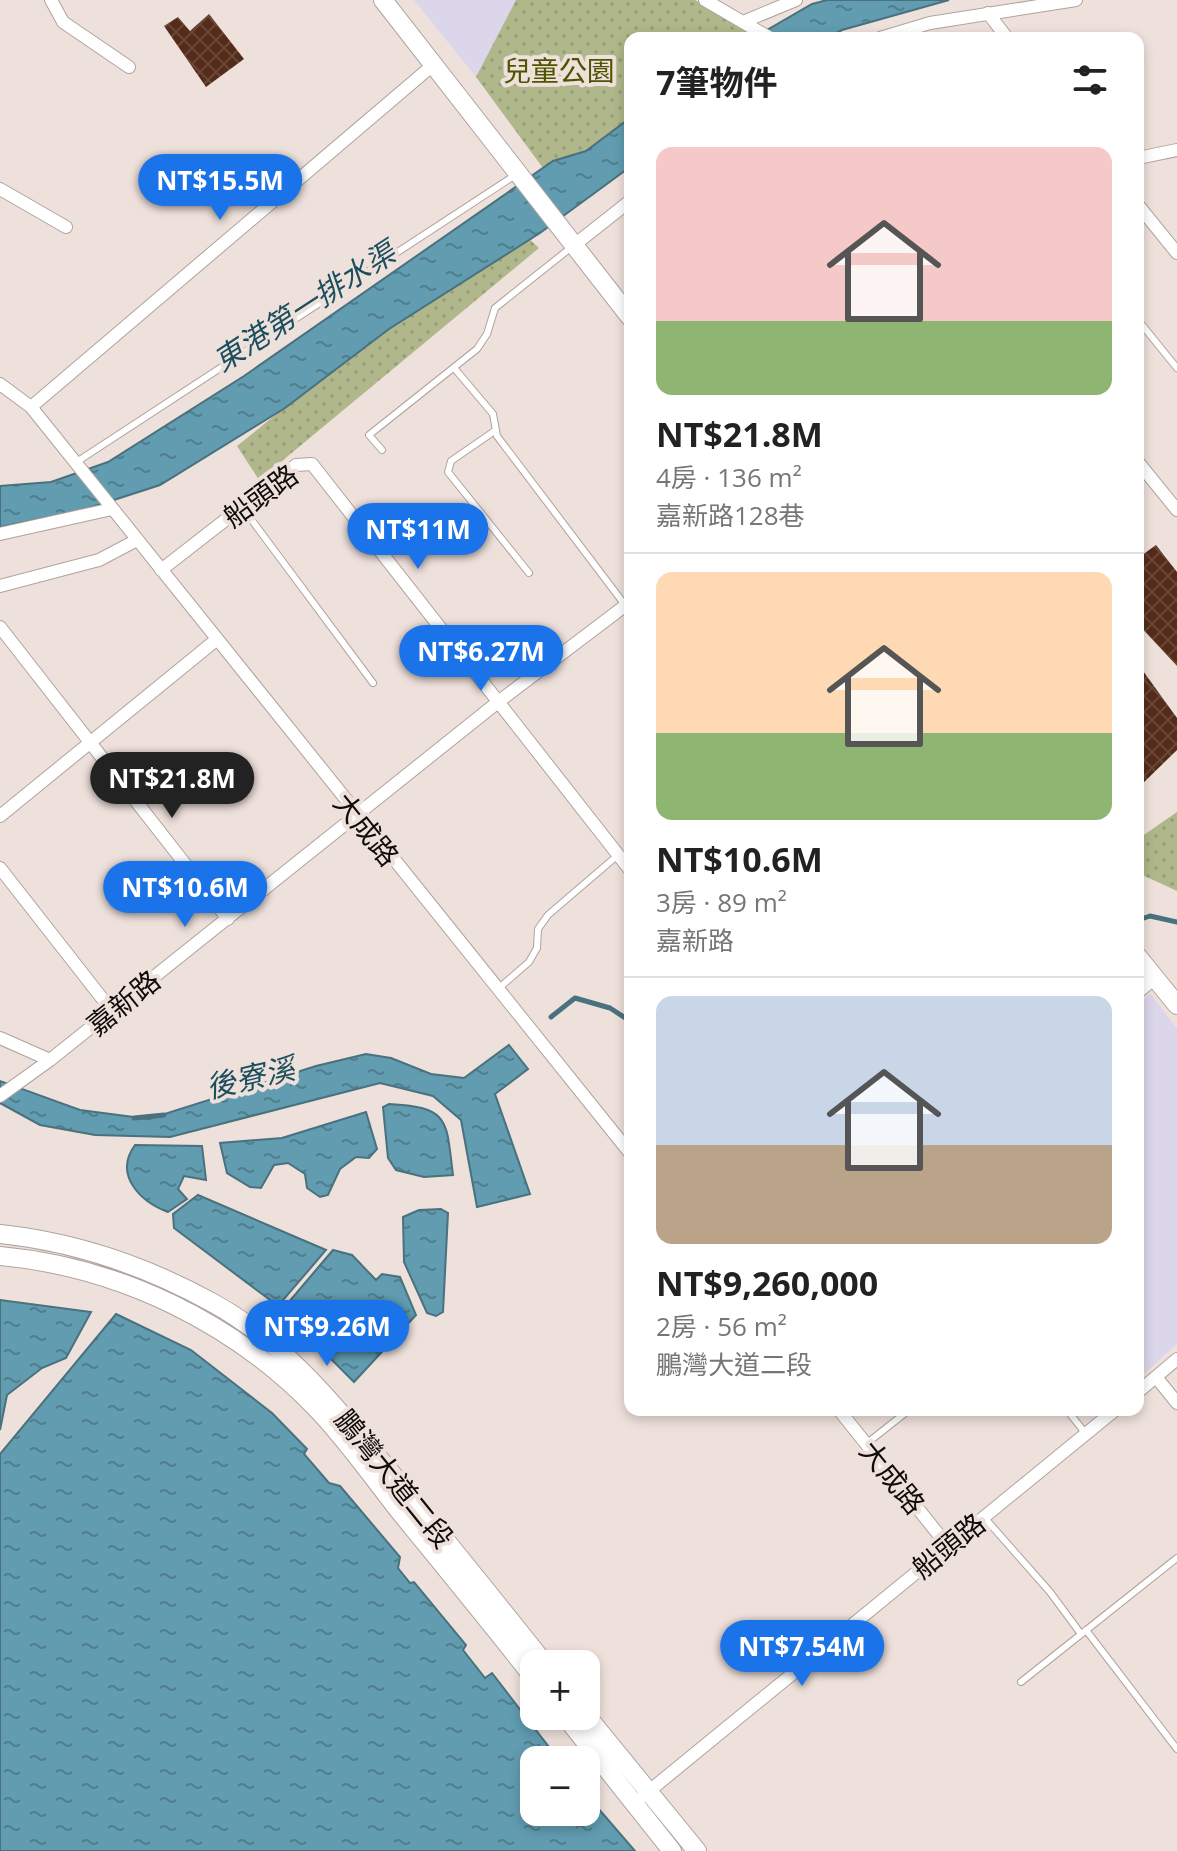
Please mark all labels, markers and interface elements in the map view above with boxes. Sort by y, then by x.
park label: 兒童公園 [503,51,615,89]
icon: filters [1068,58,1112,102]
text: 7筆物件 [656,59,777,105]
pin: NT$15.5M [137,154,303,222]
text: NT$15.5M [156,162,284,198]
icon: home [812,199,956,343]
water label: 東港第一排水渠 [205,229,407,380]
text: NT$21.8M [656,411,823,457]
street label: 船頭路 [215,455,305,535]
text: 4房 · 136 m² [656,459,802,495]
text: 嘉新路128巷 [656,497,805,533]
pin: NT$11M [353,503,483,571]
text: NT$11M [365,511,471,547]
icon: home [812,624,956,768]
pin: NT$6.27M [398,625,564,693]
text: NT$6.27M [417,633,545,669]
pin: NT$21.8M [89,752,255,820]
text: NT$21.8M [108,760,236,796]
street label: 大成路 [326,784,408,874]
text: NT$10.6M [656,836,823,882]
pin: NT$10.6M [102,861,268,929]
text: NT$10.6M [121,869,249,905]
text: 3房 · 89 m² [656,884,787,920]
text: 嘉新路 [656,922,734,958]
street label: 嘉新路 [78,961,168,1043]
water label: 後寮溪 [202,1046,302,1107]
icon: home [812,1048,956,1192]
text: NT$9,260,000 [656,1260,878,1306]
pin: NT$9.26M [244,1300,410,1368]
text: NT$9.26M [263,1308,391,1344]
text: 2房 · 56 m² [656,1308,787,1344]
text: 鵬灣大道二段 [656,1346,812,1382]
street label: 鵬灣大道二段 [327,1401,463,1555]
street label: 大成路 [852,1432,934,1522]
street label: 船頭路 [903,1504,993,1586]
pin: NT$7.54M [719,1620,885,1688]
text: NT$7.54M [738,1628,866,1664]
map controls [520,1650,600,1826]
button: + [520,1650,600,1730]
button: − [520,1746,600,1826]

